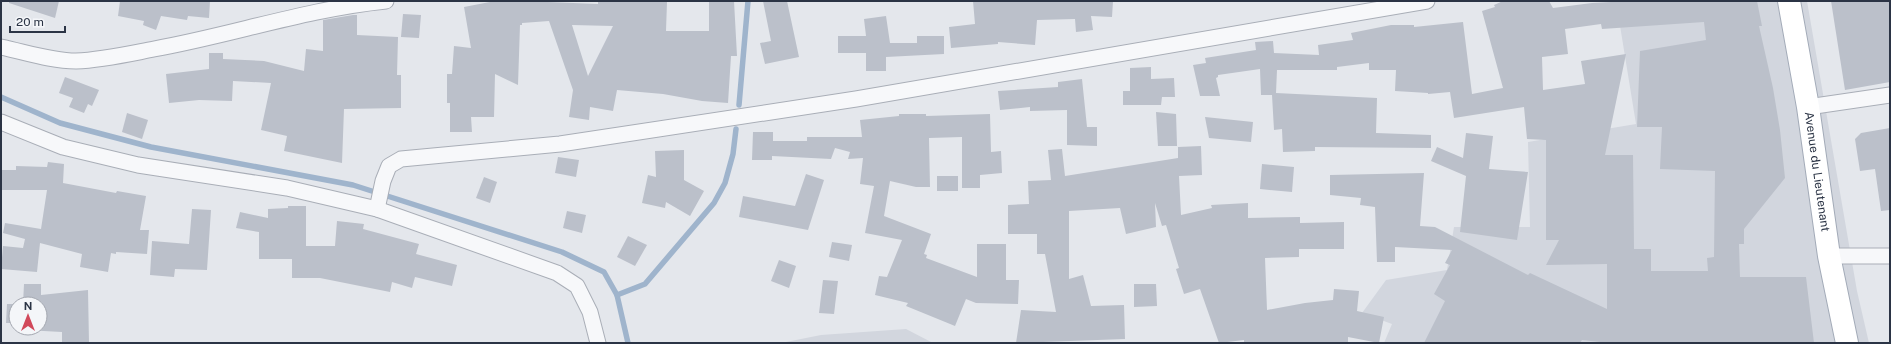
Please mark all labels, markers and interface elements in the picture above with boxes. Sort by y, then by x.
scale bar [10,8,65,34]
text: 20 m [16,15,44,29]
street label: Avenue du Lieutenant [1802,111,1833,233]
north arrow [8,296,48,336]
text: N [24,300,32,312]

